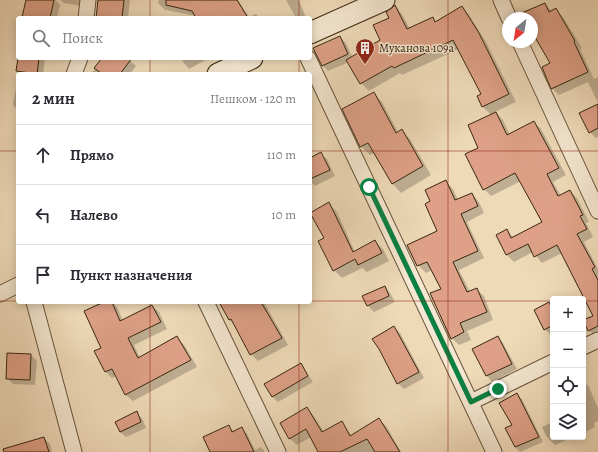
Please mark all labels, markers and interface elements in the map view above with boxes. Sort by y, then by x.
north arrow [502,12,538,48]
search box [16,16,312,60]
icon: search [30,27,52,49]
text: Поиск [62,28,103,48]
building icon: Муканова 109а [354,37,376,65]
place label: Муканова 109а [379,40,455,56]
text: 2 мин [32,87,75,110]
text: Пешком · 120 m [210,90,296,107]
icon: ahead [32,144,54,166]
text: Прямо [70,145,114,165]
text: 110 m [267,146,296,163]
route start [360,178,378,196]
icon: left [32,204,54,226]
text: Налево [70,205,118,225]
text: 10 m [271,206,296,223]
icon: arrive [32,264,54,286]
text: Пункт назначения [70,265,192,285]
map controls [550,296,586,440]
button: + [550,296,586,332]
button: − [550,332,586,368]
button: locate [550,368,586,404]
route end [489,380,507,398]
button: layers [550,404,586,440]

